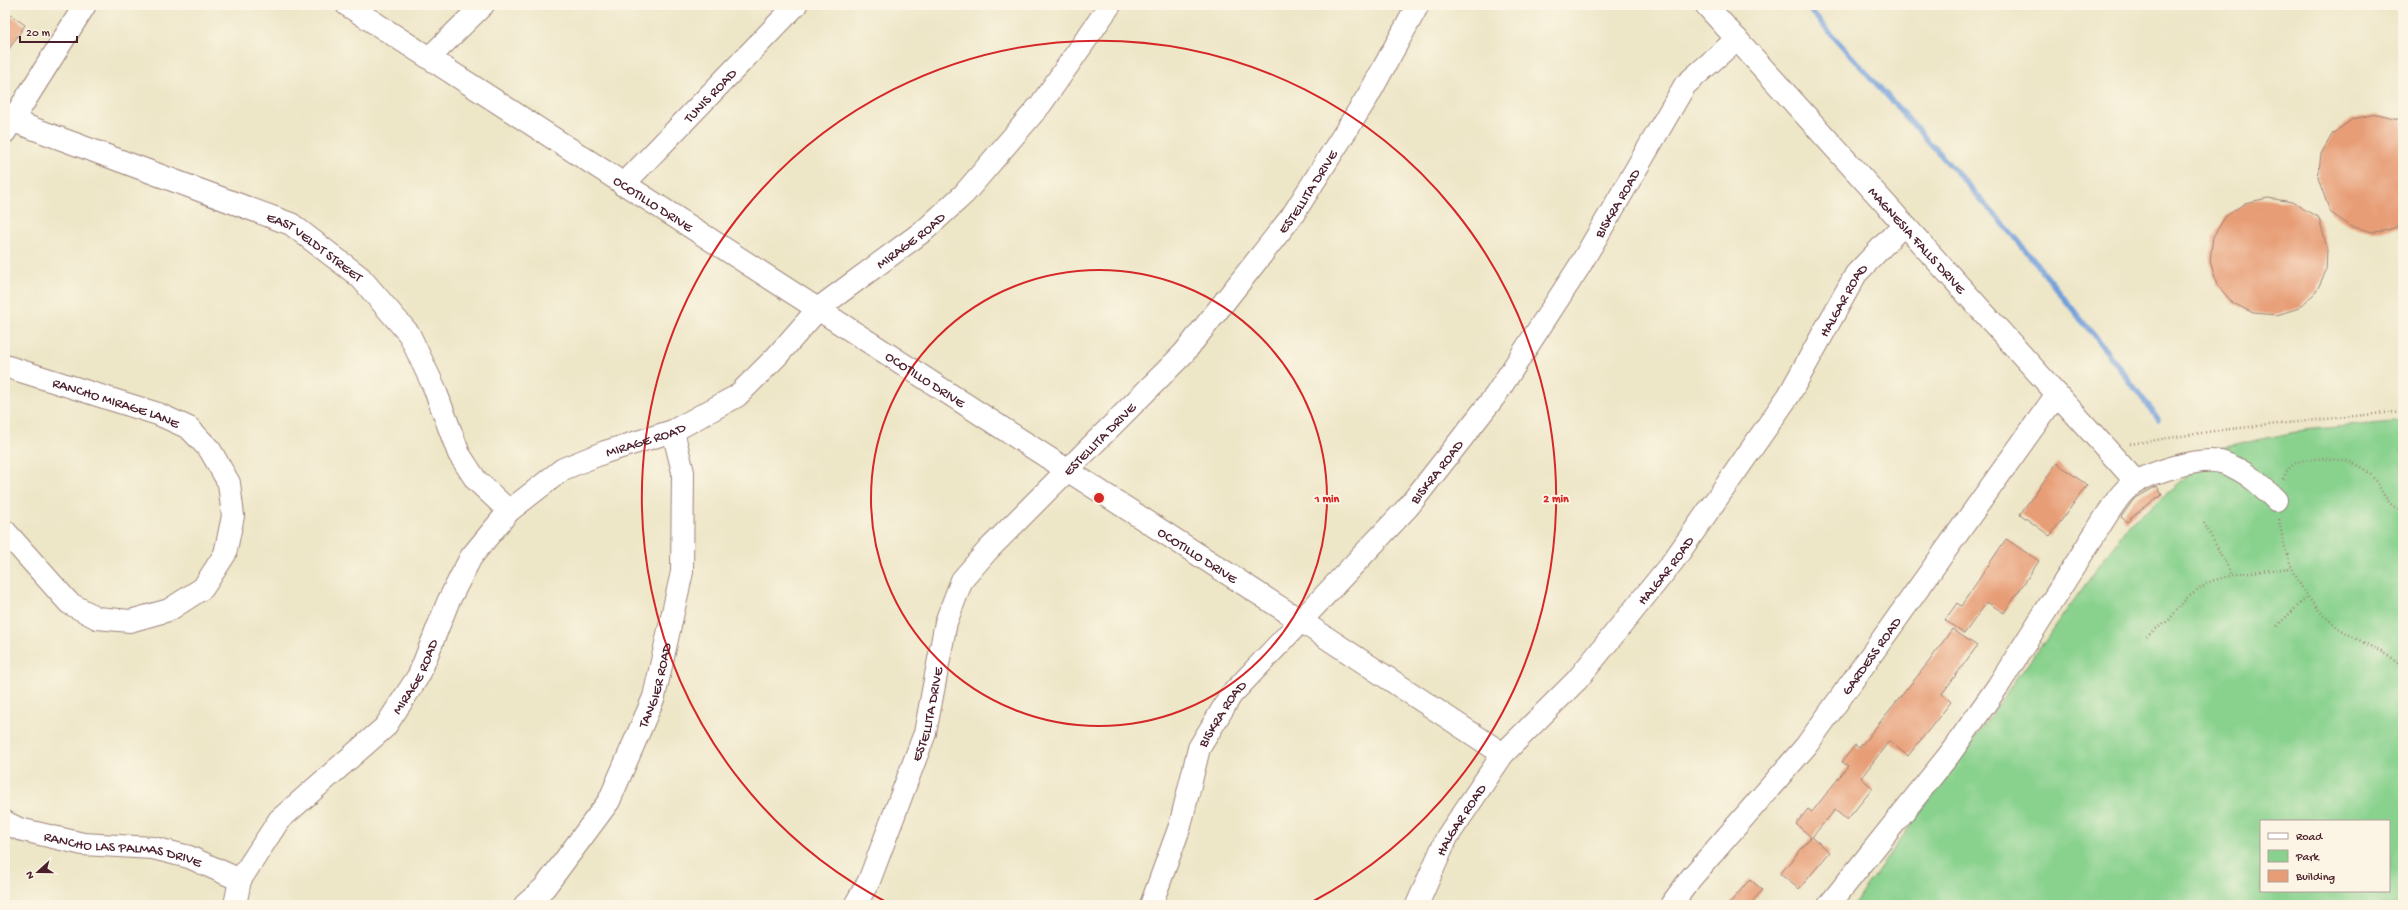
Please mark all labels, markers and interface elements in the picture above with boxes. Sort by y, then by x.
scale bar [20,18,77,44]
text: 20 m [26,27,51,41]
street label: TUNIS ROAD [681,65,742,128]
street label: ESTELLITA DRIVE [1275,146,1343,238]
street label: BISKRA ROAD [1591,166,1646,242]
street label: OCOTILLO DRIVE [609,173,696,238]
street label: MAGNESIA FALLS DRIVE [1863,184,1969,299]
street label: MIRAGE ROAD [874,209,950,274]
street label: EAST VELDT STREET [264,210,366,287]
street label: HALGAR ROAD [1817,260,1873,341]
street label: OCOTILLO DRIVE [881,349,969,414]
street label: RANCHO MIRAGE LANE [50,375,183,434]
street label: ESTELLITA DRIVE [1061,399,1142,480]
street label: MIRAGE ROAD [604,419,690,462]
street label: BISKRA ROAD [1407,437,1469,509]
centre of rings [1092,491,1106,505]
text: 1 min [1314,493,1340,507]
text: 2 min [1543,493,1569,507]
street label: OCOTILLO DRIVE [1154,525,1241,589]
street label: HALGAR ROAD [1635,533,1699,609]
street label: GARDESS ROAD [1839,614,1907,699]
street label: MIRAGE ROAD [390,636,444,718]
street label: TANGIER ROAD [635,641,677,732]
street label: ESTELLITA DRIVE [909,665,949,764]
street label: BISKRA ROAD [1195,677,1252,752]
street label: HALGAR ROAD [1434,781,1492,859]
legend [2260,820,2390,892]
street label: RANCHO LAS PALMAS DRIVE [42,829,205,873]
text: Road [2296,831,2323,845]
text: Park [2295,851,2321,865]
north arrow [18,852,58,892]
text: N [24,869,37,880]
text: Building [2295,871,2335,885]

